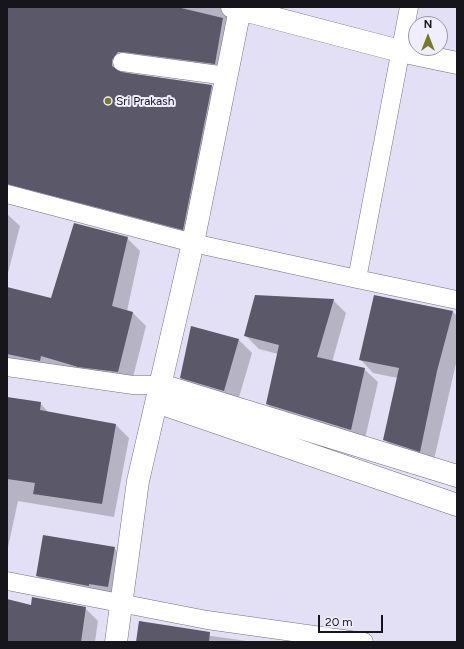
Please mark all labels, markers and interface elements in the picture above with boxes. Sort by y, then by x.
north arrow [408,16,448,56]
text: N [424,18,432,31]
place label: Sri Prakash [116,94,174,108]
marker: Sri Prakash [103,96,113,106]
scale bar [320,607,385,633]
text: 20 m [325,615,353,629]

